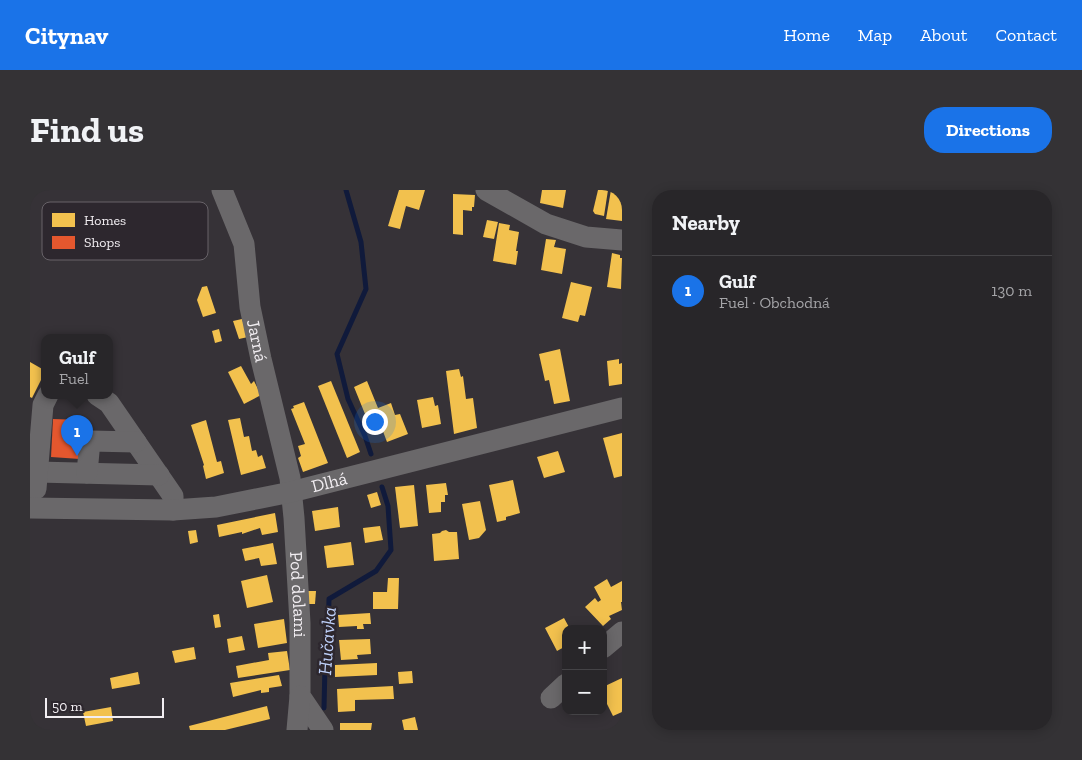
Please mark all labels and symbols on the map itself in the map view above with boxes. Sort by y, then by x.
legend [42,202,208,260]
text: Homes [84,212,126,229]
text: Shops [84,234,120,251]
street label: Jarná [242,317,272,364]
your location [362,409,388,435]
pin: 1 [61,415,93,456]
street label: Dlhá [309,467,350,497]
street label: Pod dolami [285,551,311,638]
water label: Hučavka [313,606,341,676]
scale bar [45,695,164,718]

